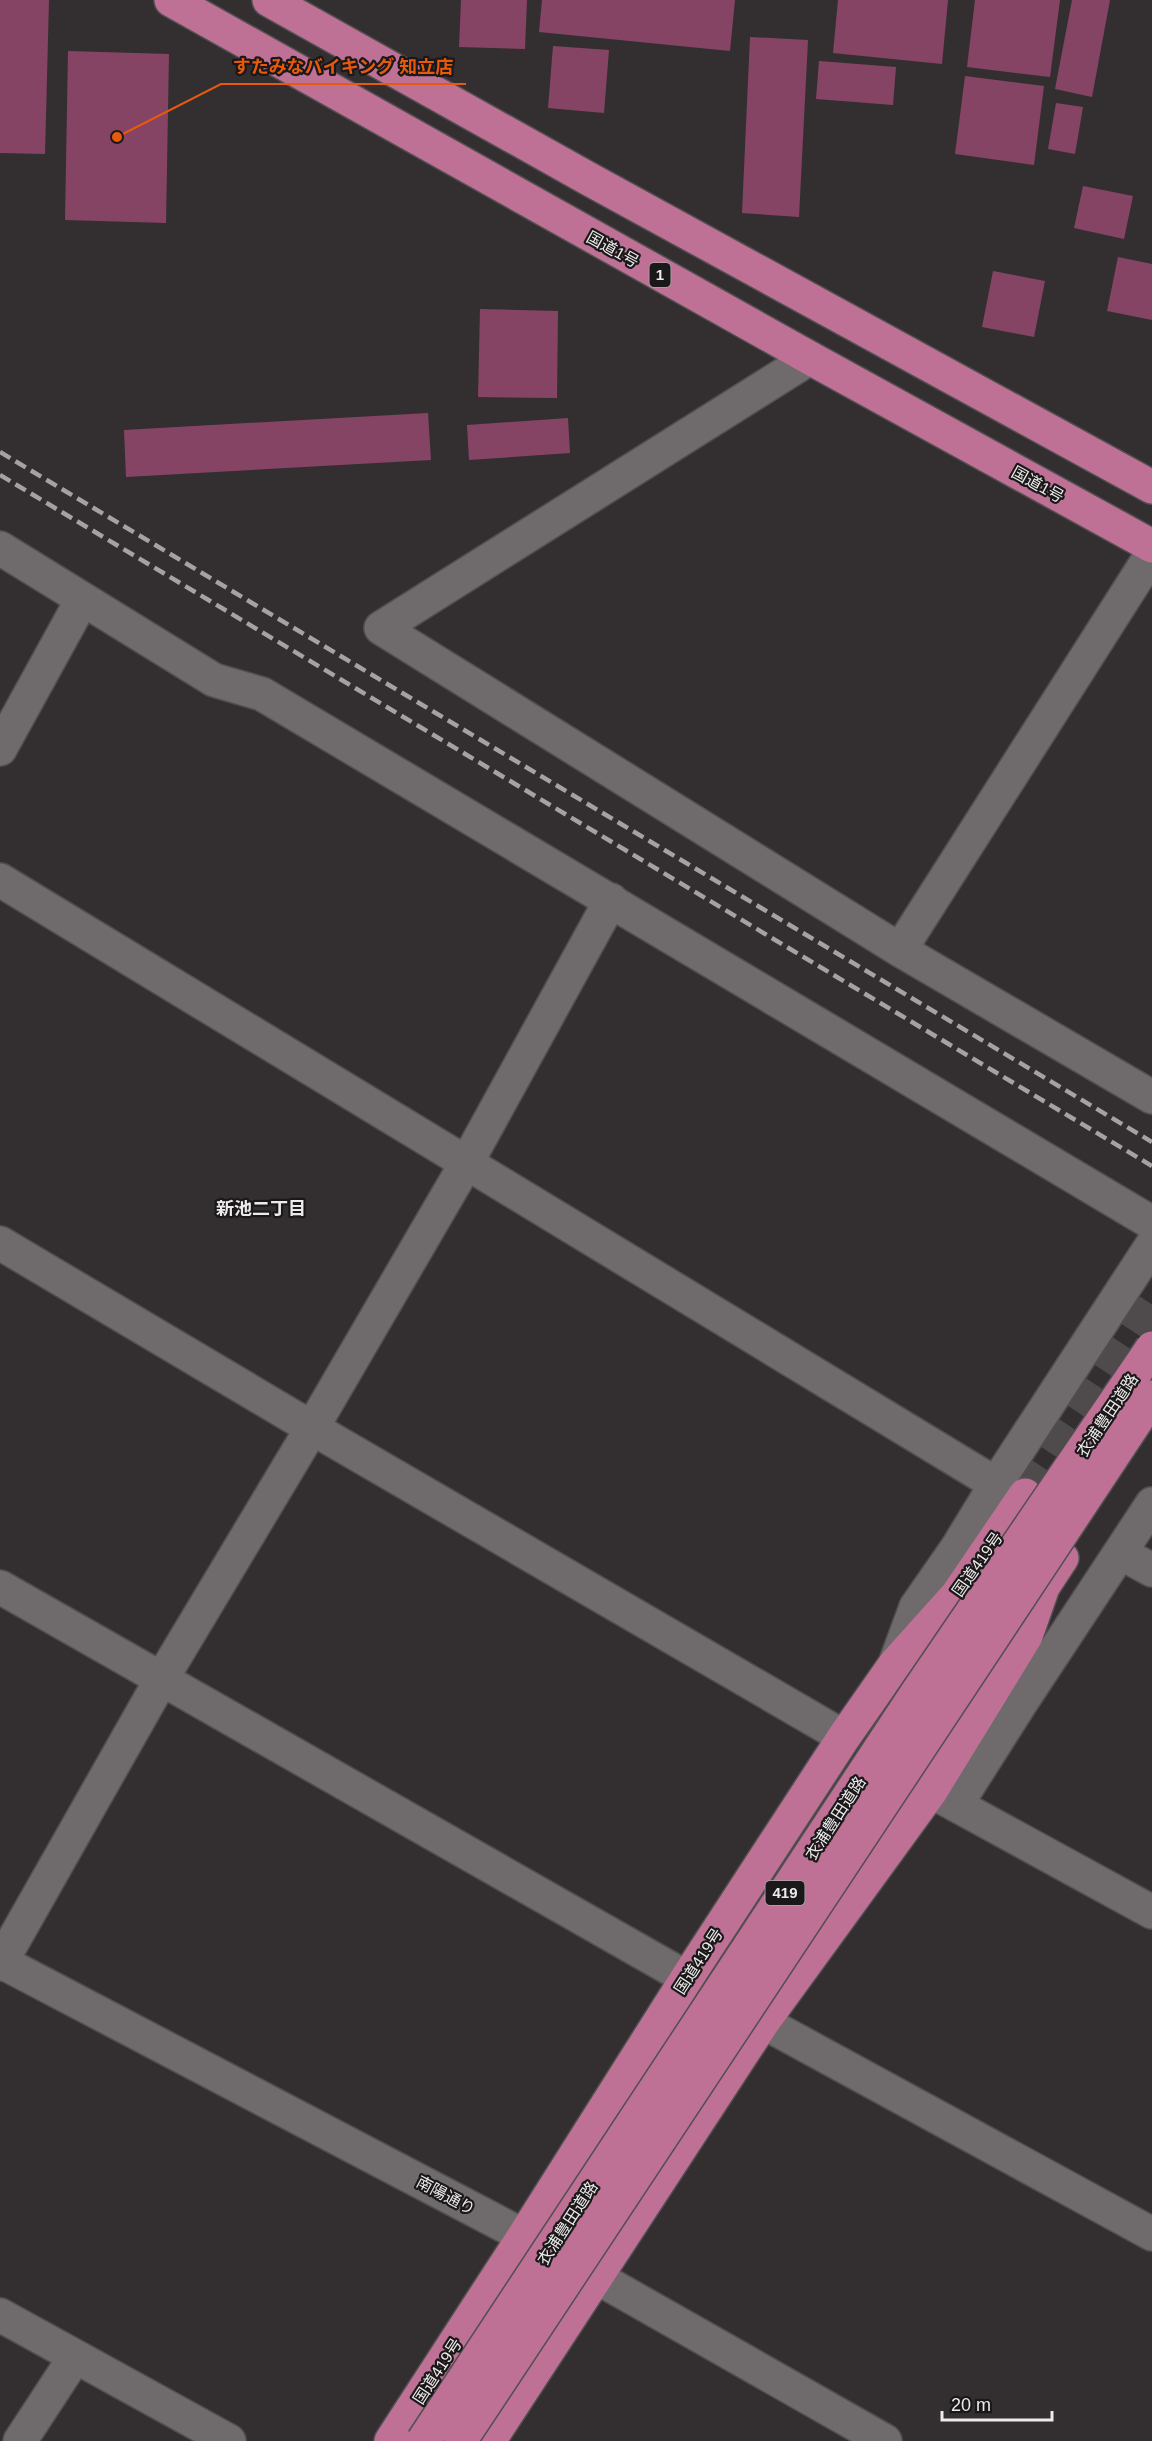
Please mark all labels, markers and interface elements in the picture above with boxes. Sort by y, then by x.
callout: すたみなバイキング 知立店 [221,48,466,84]
text: すたみなバイキング 知立店 [233,57,453,77]
street label: 国道1号 [584,228,642,271]
road number: 1 [650,263,670,287]
street label: 国道1号 [1009,463,1067,506]
district label: 新池二丁目 [216,1199,306,1219]
street label: 衣浦豊田道路 [1074,1371,1141,1460]
street label: 国道419号 [949,1529,1006,1600]
street label: 衣浦豊田道路 [802,1773,869,1863]
road number: 419 [766,1881,804,1905]
street label: 国道419号 [671,1925,726,1997]
street label: 南陽通り [414,2173,478,2218]
street label: 衣浦豊田道路 [534,2178,601,2268]
street label: 国道419号 [410,2335,465,2407]
scale bar [942,2384,1052,2422]
text: 20 m [951,2395,991,2415]

